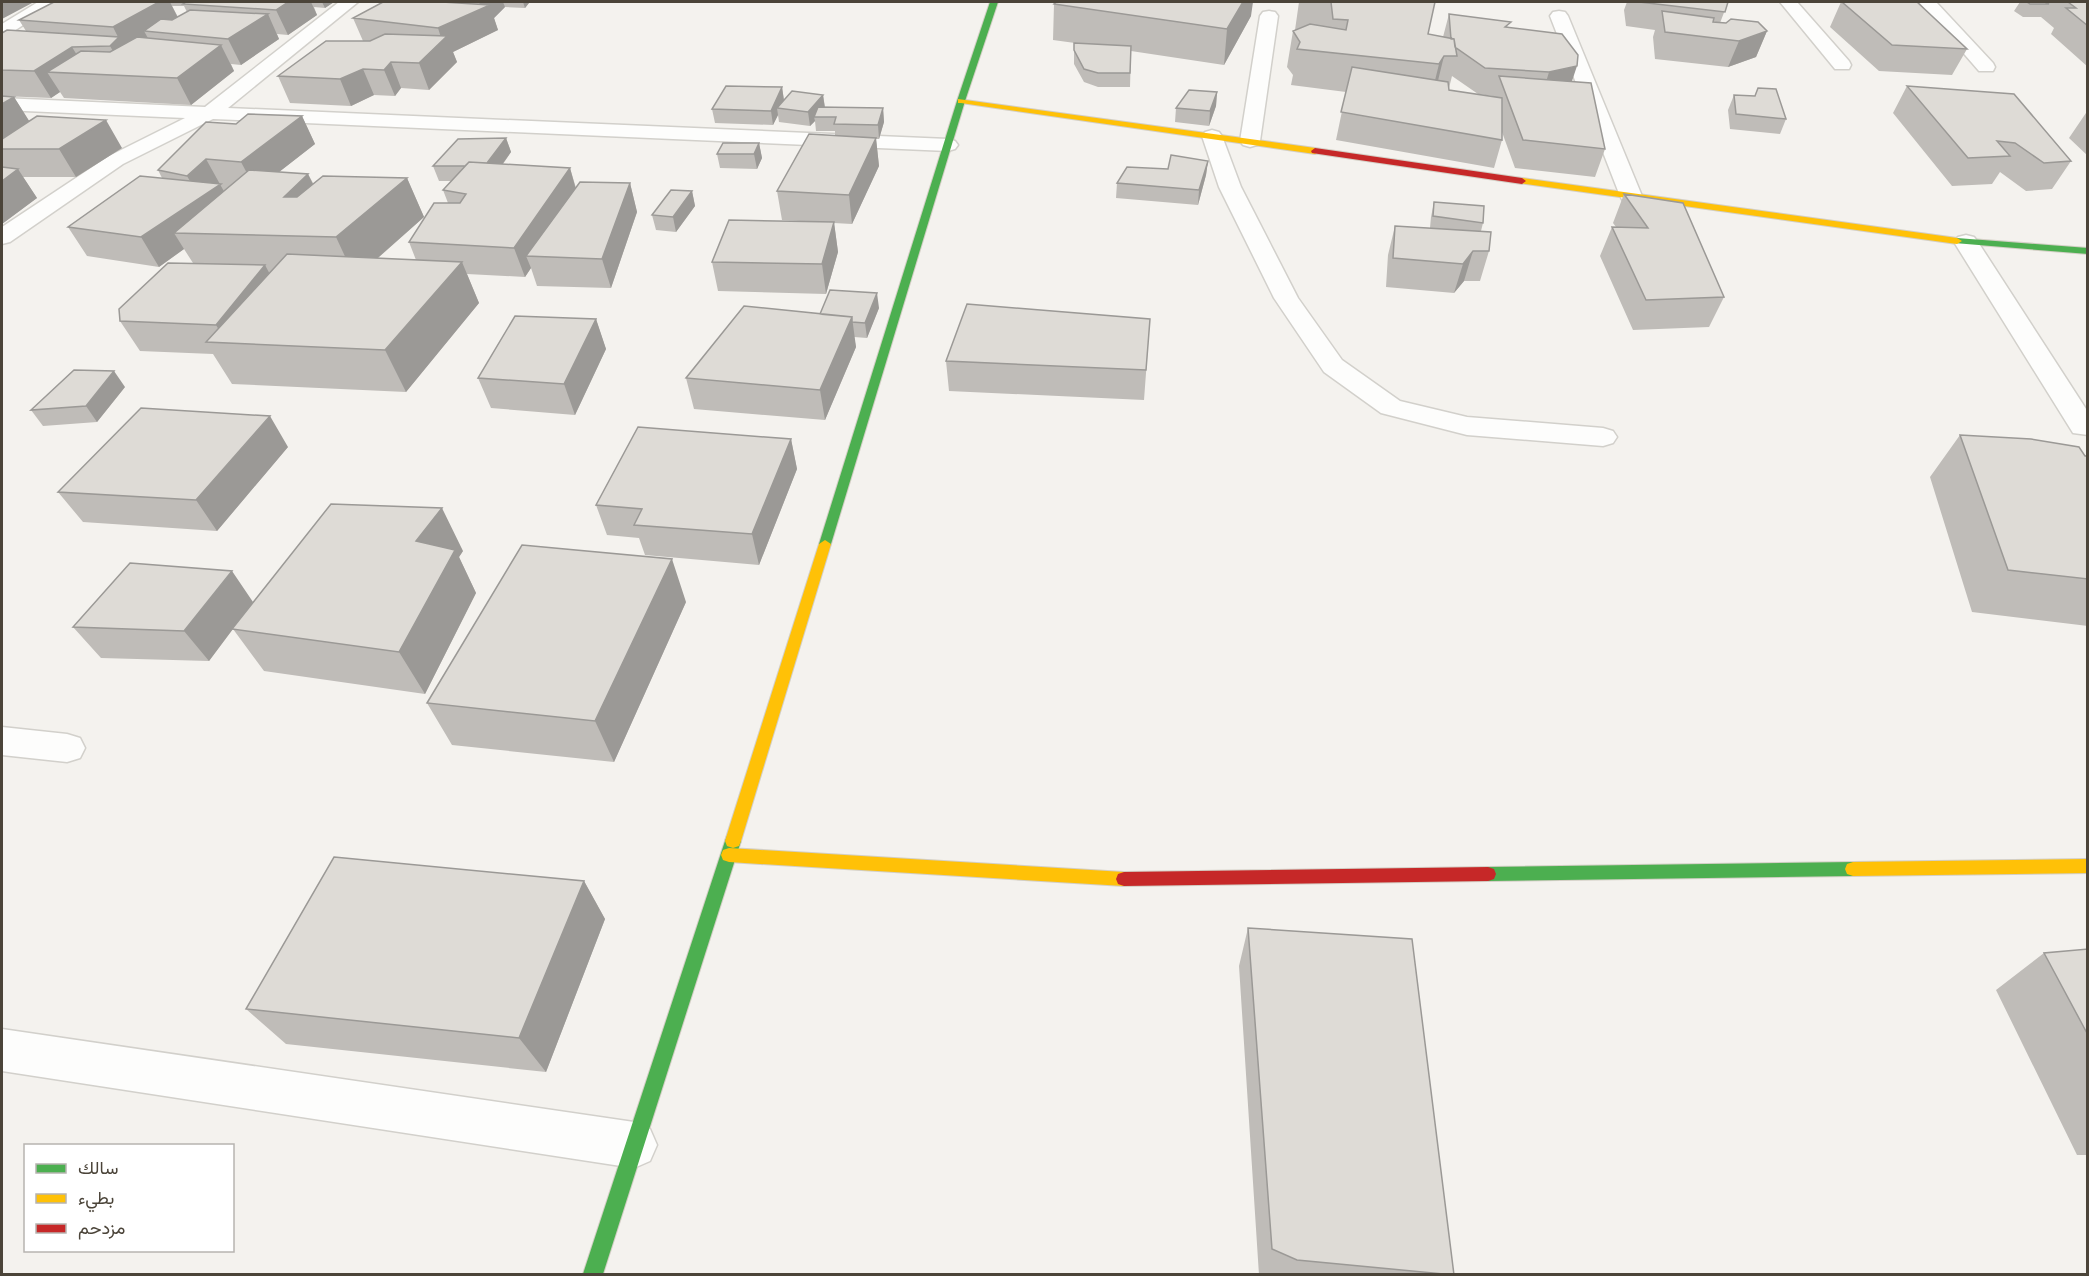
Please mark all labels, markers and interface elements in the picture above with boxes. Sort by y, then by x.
legend [24,1144,234,1252]
text: سالك [78,1157,118,1179]
text: بطيء [78,1187,114,1213]
text: مزدحم [78,1217,125,1240]

